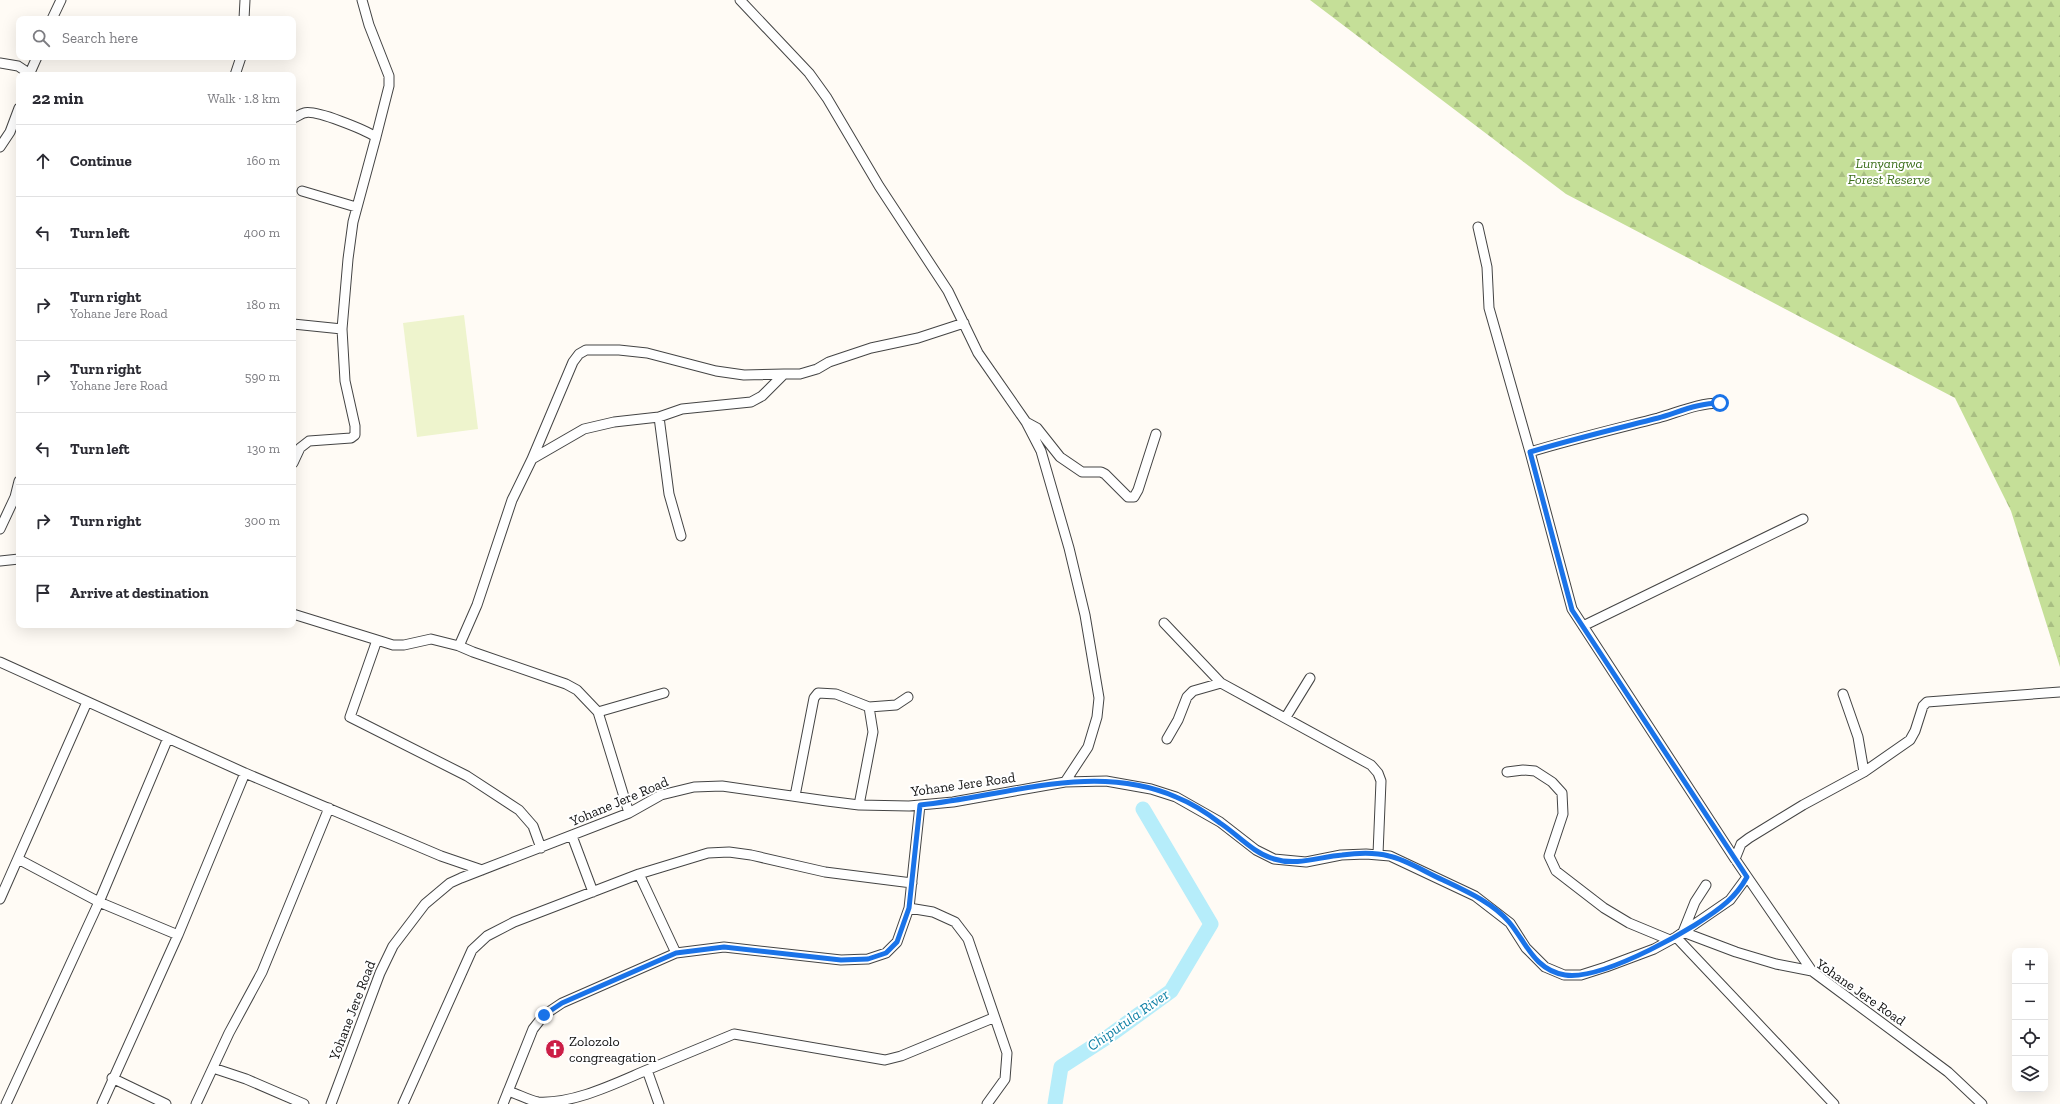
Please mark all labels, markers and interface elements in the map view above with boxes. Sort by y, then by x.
search box [16,16,296,60]
icon: search [30,27,52,49]
text: Search here [62,29,138,47]
text: 22 min [32,88,84,108]
text: Walk · 1.8 km [208,91,280,106]
icon: ahead [32,150,54,172]
text: Continue [70,152,132,170]
text: 160 m [246,153,280,168]
park label: Lunyangwa Forest Reserve [1848,155,1930,188]
icon: left [32,222,54,244]
text: Turn left [70,224,130,242]
text: 400 m [244,225,280,240]
text: Turn right [70,288,141,306]
icon: right [32,294,54,316]
text: 180 m [246,297,280,312]
text: Yohane Jere Road [70,306,168,321]
text: Turn right [70,360,141,378]
icon: right [32,366,54,388]
text: 590 m [245,369,280,384]
text: Yohane Jere Road [70,378,168,393]
route start [1711,394,1729,412]
icon: left [32,438,54,460]
text: Turn left [70,440,130,458]
text: 130 m [247,441,280,456]
icon: right [32,510,54,532]
text: Turn right [70,512,141,530]
text: 300 m [244,513,280,528]
icon: arrive [32,582,54,604]
text: Arrive at destination [70,584,209,602]
street label: Yohane Jere Road [909,769,1017,800]
street label: Yohane Jere Road [567,773,671,830]
map controls [2012,948,2048,1092]
button: + [2012,948,2048,984]
street label: Yohane Jere Road [1812,955,1909,1030]
street label: Yohane Jere Road [325,958,379,1063]
button: − [2012,984,2048,1020]
water label: Chiputula River [1084,985,1173,1055]
route end [535,1006,553,1024]
button: locate [2012,1020,2048,1056]
place label: Zolozolo congreagation [569,1033,656,1066]
church icon: Zolozolo congreagation [544,1038,566,1060]
button: layers [2012,1056,2048,1092]

